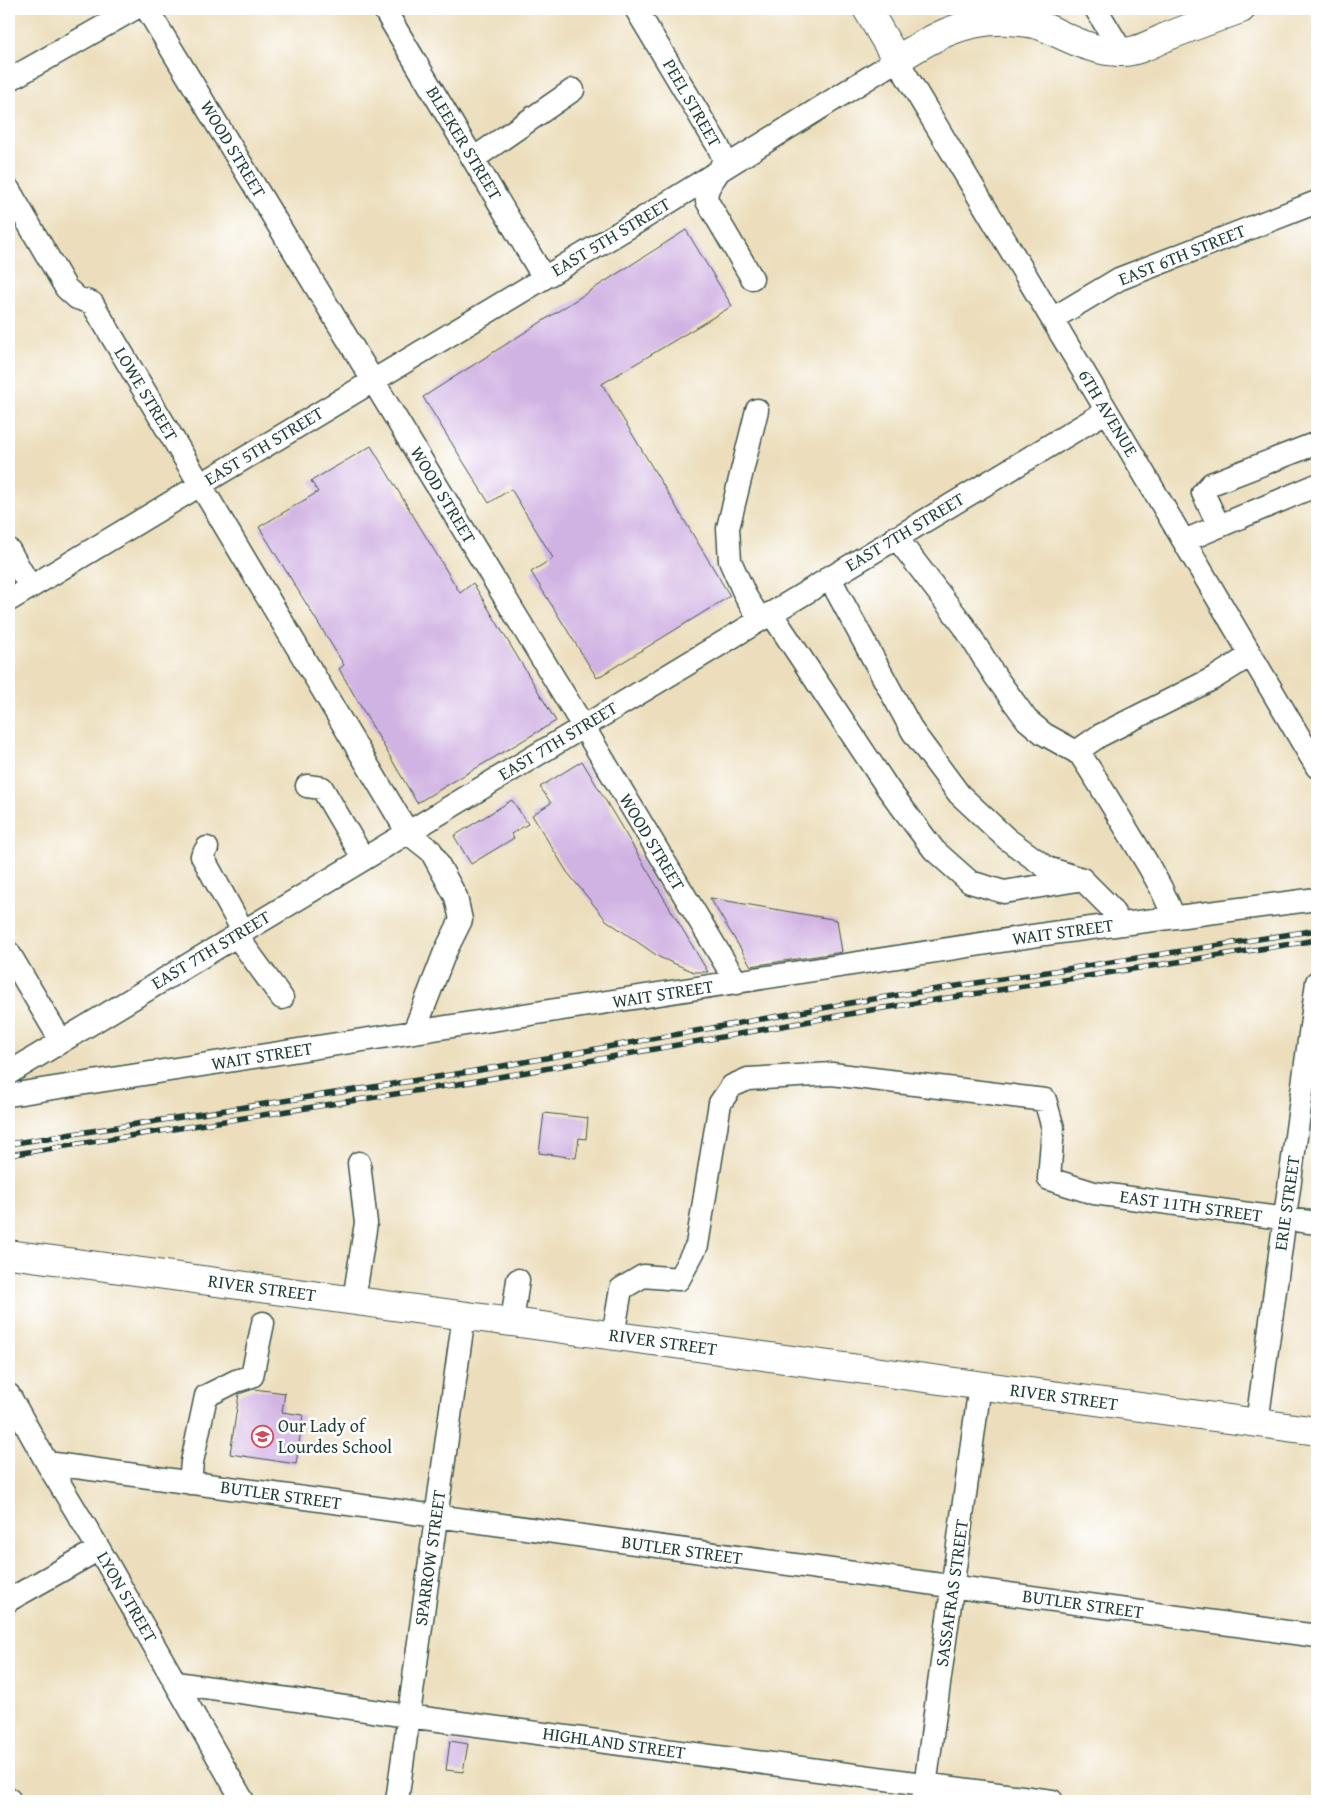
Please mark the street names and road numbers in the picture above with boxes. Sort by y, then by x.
street label: PEEL STREET [656,53,729,152]
street label: BLEEKER STREET [420,81,509,205]
street label: WOOD STREET [194,95,273,203]
street label: EAST 5TH STREET [546,190,676,283]
street label: EAST 6TH STREET [1114,217,1249,292]
street label: LOWE STREET [108,342,185,446]
street label: 6TH AVENUE [1072,364,1145,462]
street label: EAST 5TH STREET [199,399,329,492]
street label: WOOD STREET [404,441,483,549]
street label: EAST 7TH STREET [840,485,970,578]
street label: EAST 7TH STREET [493,694,623,787]
street label: WOOD STREET [613,788,692,896]
street label: EAST 7TH STREET [146,903,276,996]
street label: WAIT STREET [1011,911,1115,952]
street label: WAIT STREET [610,972,715,1015]
street label: WAIT STREET [209,1034,314,1077]
street label: ERIE STREET [1266,1154,1307,1252]
street label: EAST 11TH STREET [1118,1182,1264,1229]
street label: RIVER STREET [206,1267,318,1308]
street label: RIVER STREET [607,1321,719,1362]
street label: RIVER STREET [1008,1376,1120,1417]
street label: BUTLER STREET [219,1473,343,1516]
street label: SPARROW STREET [407,1488,452,1628]
street label: SASSAFRAS STREET [928,1517,975,1668]
street label: BUTLER STREET [620,1528,744,1571]
street label: LYON STREET [90,1546,165,1648]
street label: BUTLER STREET [1021,1582,1145,1625]
street label: HIGHLAND STREET [541,1719,687,1766]

